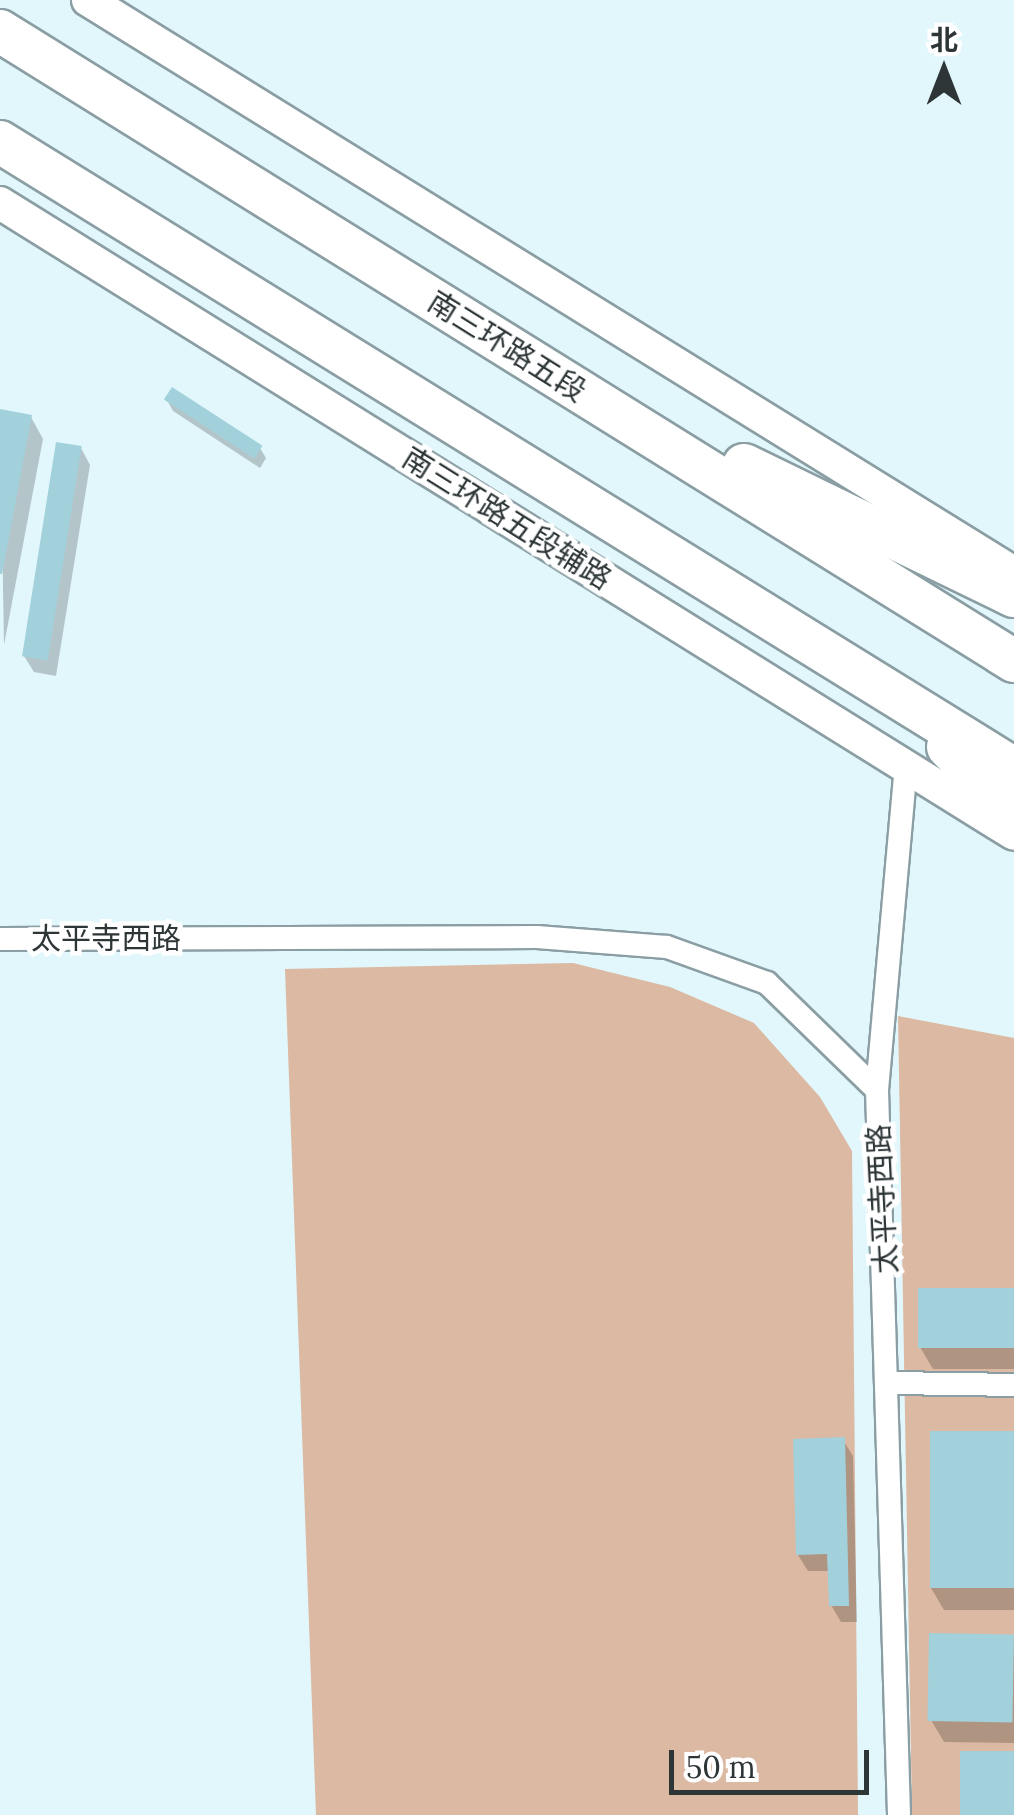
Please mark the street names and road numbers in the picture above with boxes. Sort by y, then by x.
street label: 南三环路五段 [421,283,593,409]
street label: 南三环路五段辅路 [396,439,618,597]
street label: 太平寺西路 [31,920,181,956]
street label: 太平寺西路 [860,1123,904,1275]

